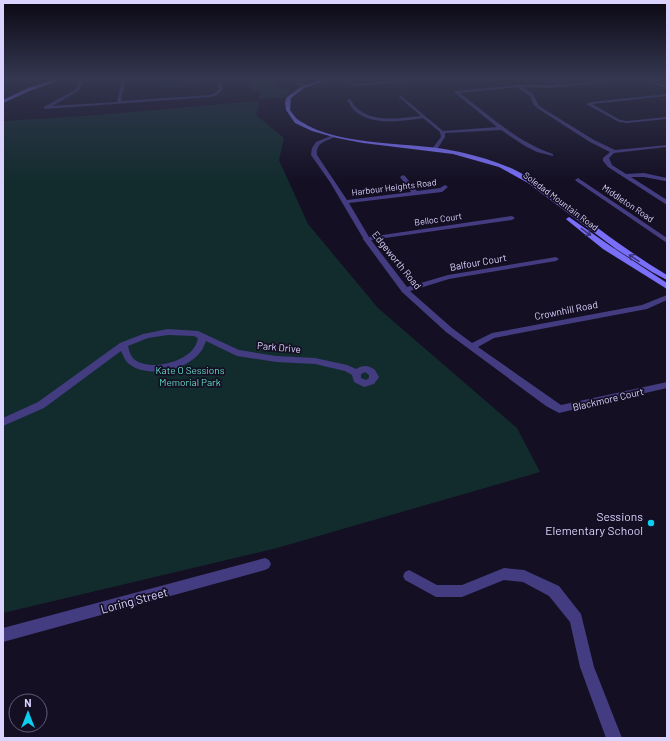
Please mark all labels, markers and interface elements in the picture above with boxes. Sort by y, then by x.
street label: Soledad Mountain Road [521,169,601,233]
street label: Harbour Heights Road [351,176,437,198]
street label: Middleton Road [600,182,656,224]
street label: Belloc Court [414,210,462,228]
street label: Edgeworth Road [370,228,424,292]
one-way arrow [581,228,592,236]
street label: Balfour Court [449,251,508,273]
one-way arrow [628,253,640,261]
street label: Crownhill Road [533,298,599,322]
street label: Park Drive [257,339,301,355]
park label: Kate O Sessions Memorial Park [156,364,225,388]
street label: Blackmore Court [571,385,645,413]
place label: Sessions Elementary School [545,509,643,537]
marker: Sessions Elementary School [646,518,656,528]
street label: Loring Street [99,584,169,616]
north arrow [8,693,48,733]
text: N [24,696,32,709]

